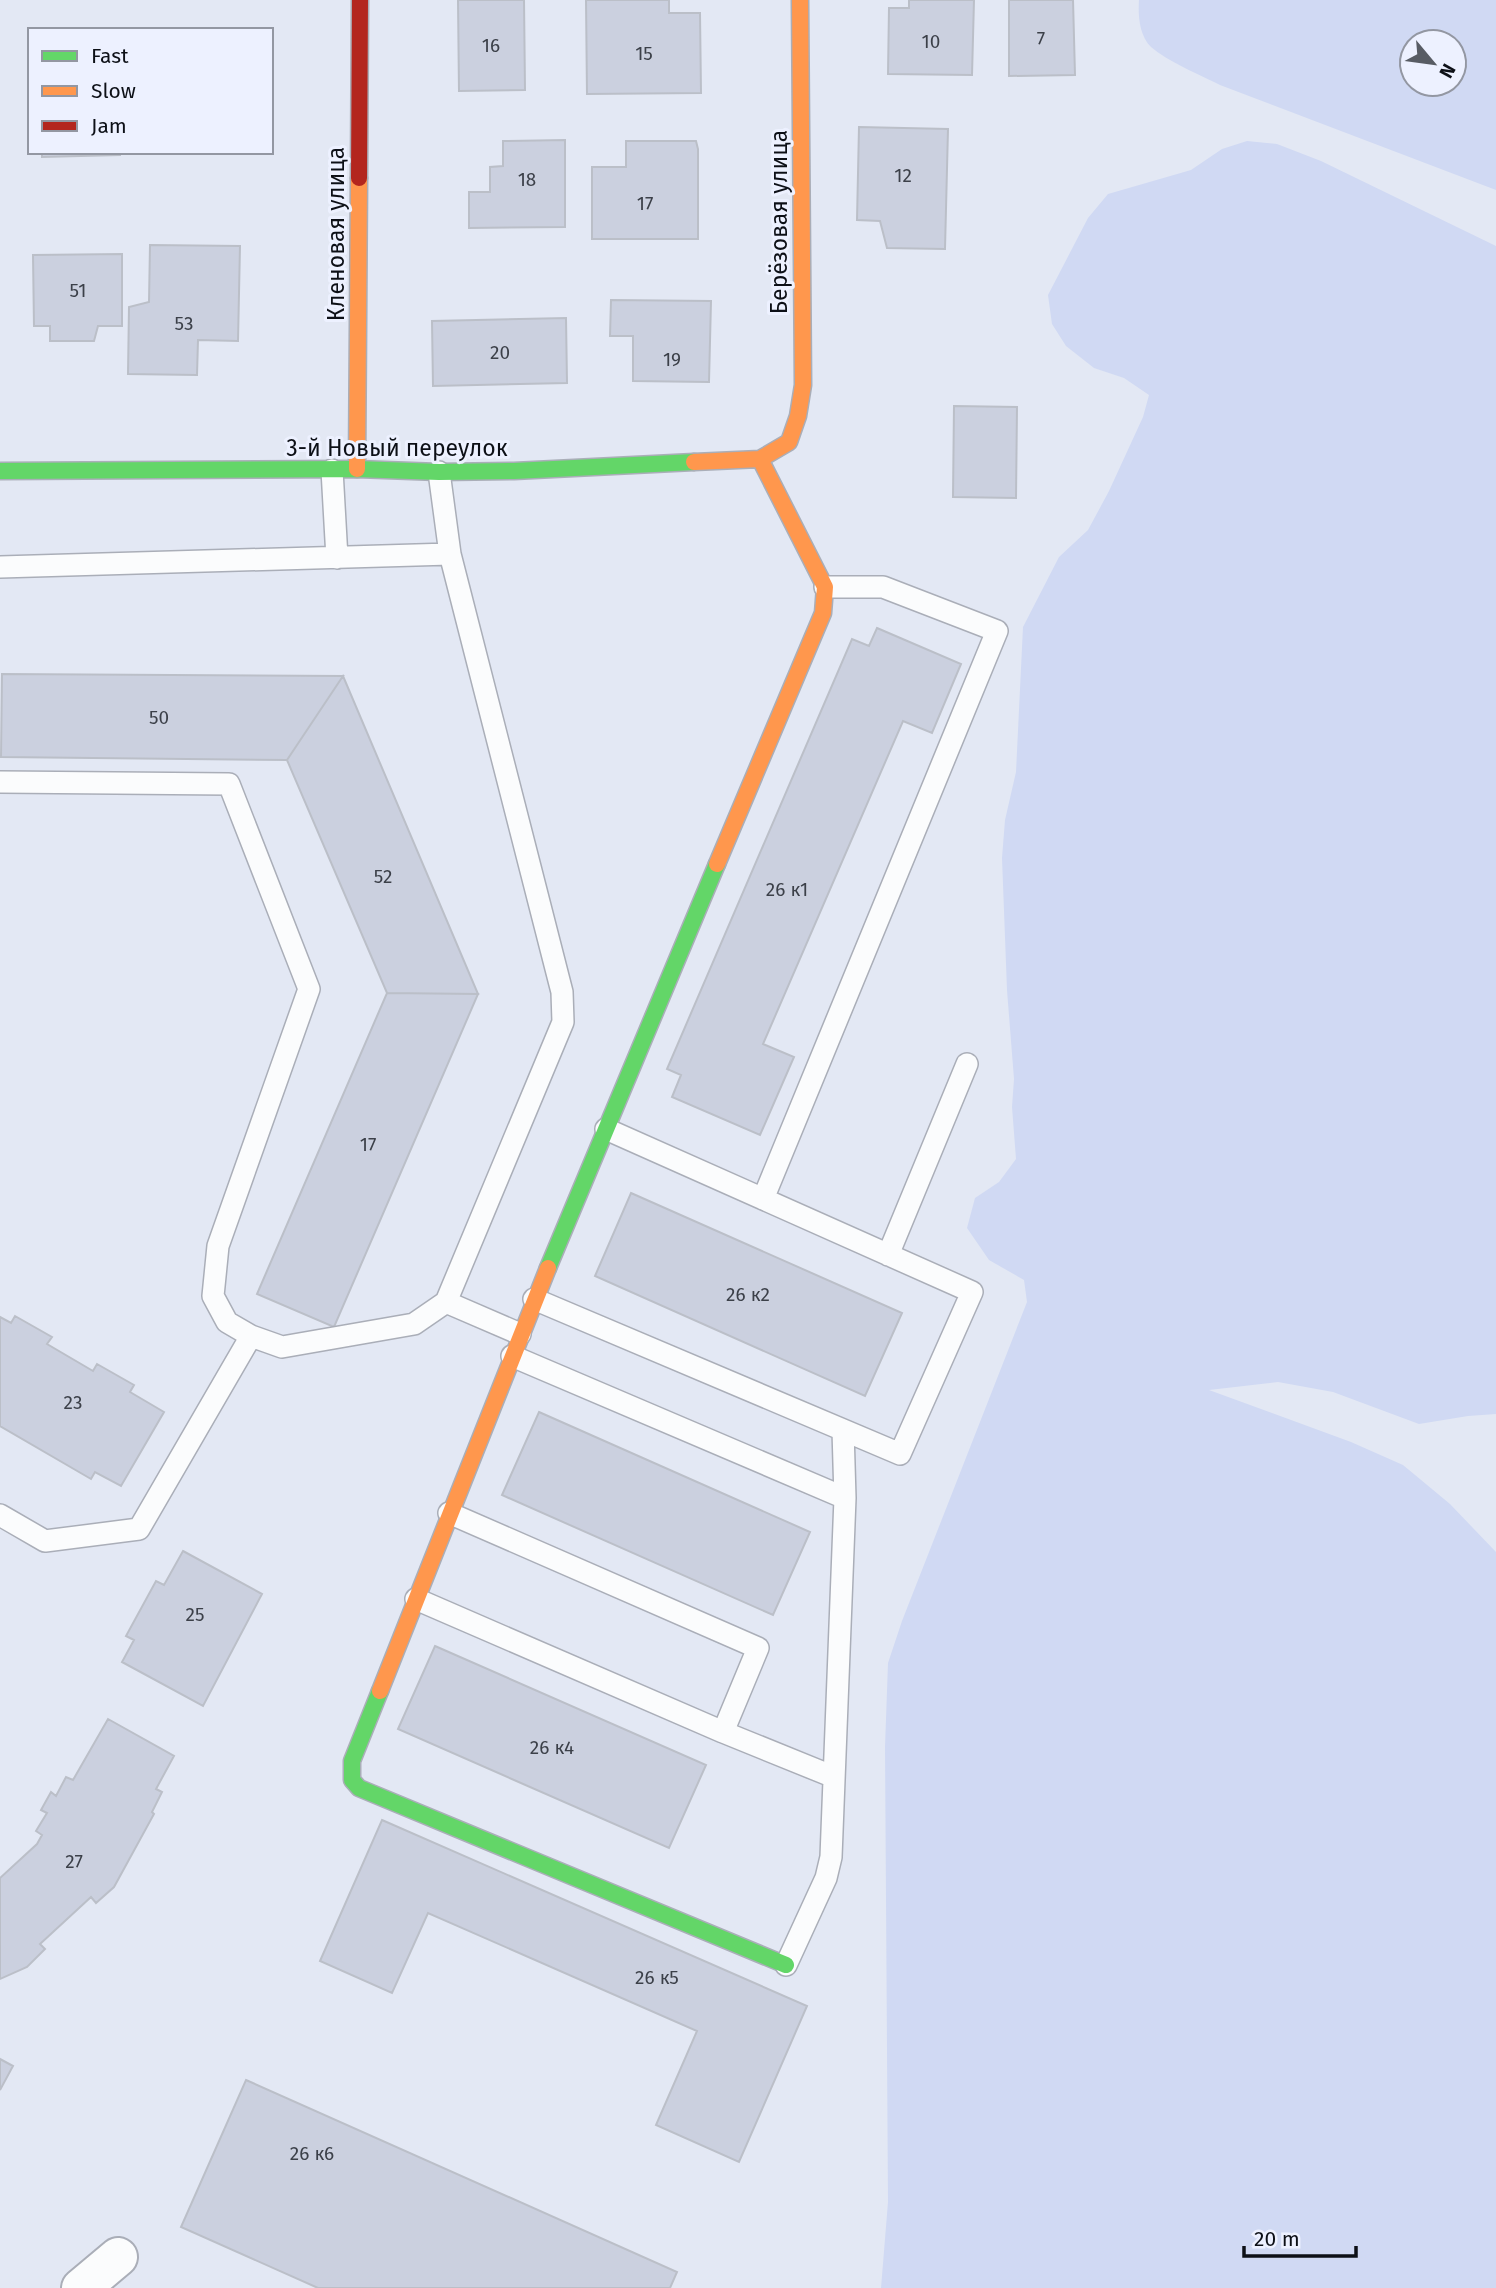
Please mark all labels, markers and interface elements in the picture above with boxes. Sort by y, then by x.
house number: 7 [1037,27,1045,50]
legend [28,28,273,154]
north arrow [1398,28,1468,98]
house number: 10 [922,30,940,53]
house number: 16 [482,34,500,57]
house number: 15 [635,42,653,65]
text: Fast [91,43,129,69]
text: N [1434,60,1461,82]
text: Slow [91,78,136,104]
text: Jam [91,113,127,139]
street label: Берёзовая улица [765,130,793,314]
street label: Кленовая улица [322,147,350,321]
house number: 12 [894,164,912,187]
house number: 18 [518,168,536,191]
house number: 17 [637,192,653,215]
house number: 51 [70,279,86,302]
house number: 53 [175,312,193,335]
house number: 20 [490,341,510,364]
house number: 19 [663,348,681,371]
street label: 3-й Новый переулок [286,434,508,462]
house number: 50 [149,706,169,729]
house number: 52 [374,865,392,888]
house number: 26 к1 [766,878,808,901]
house number: 17 [360,1133,376,1156]
house number: 26 к2 [726,1283,770,1306]
house number: 23 [64,1391,82,1414]
house number: 25 [186,1603,204,1626]
house number: 26 к4 [530,1736,574,1759]
house number: 27 [65,1850,83,1873]
house number: 26 к5 [635,1966,679,1989]
house number: 26 к6 [290,2142,334,2165]
scale bar [1244,2214,1356,2258]
text: 20 m [1254,2226,1300,2252]

